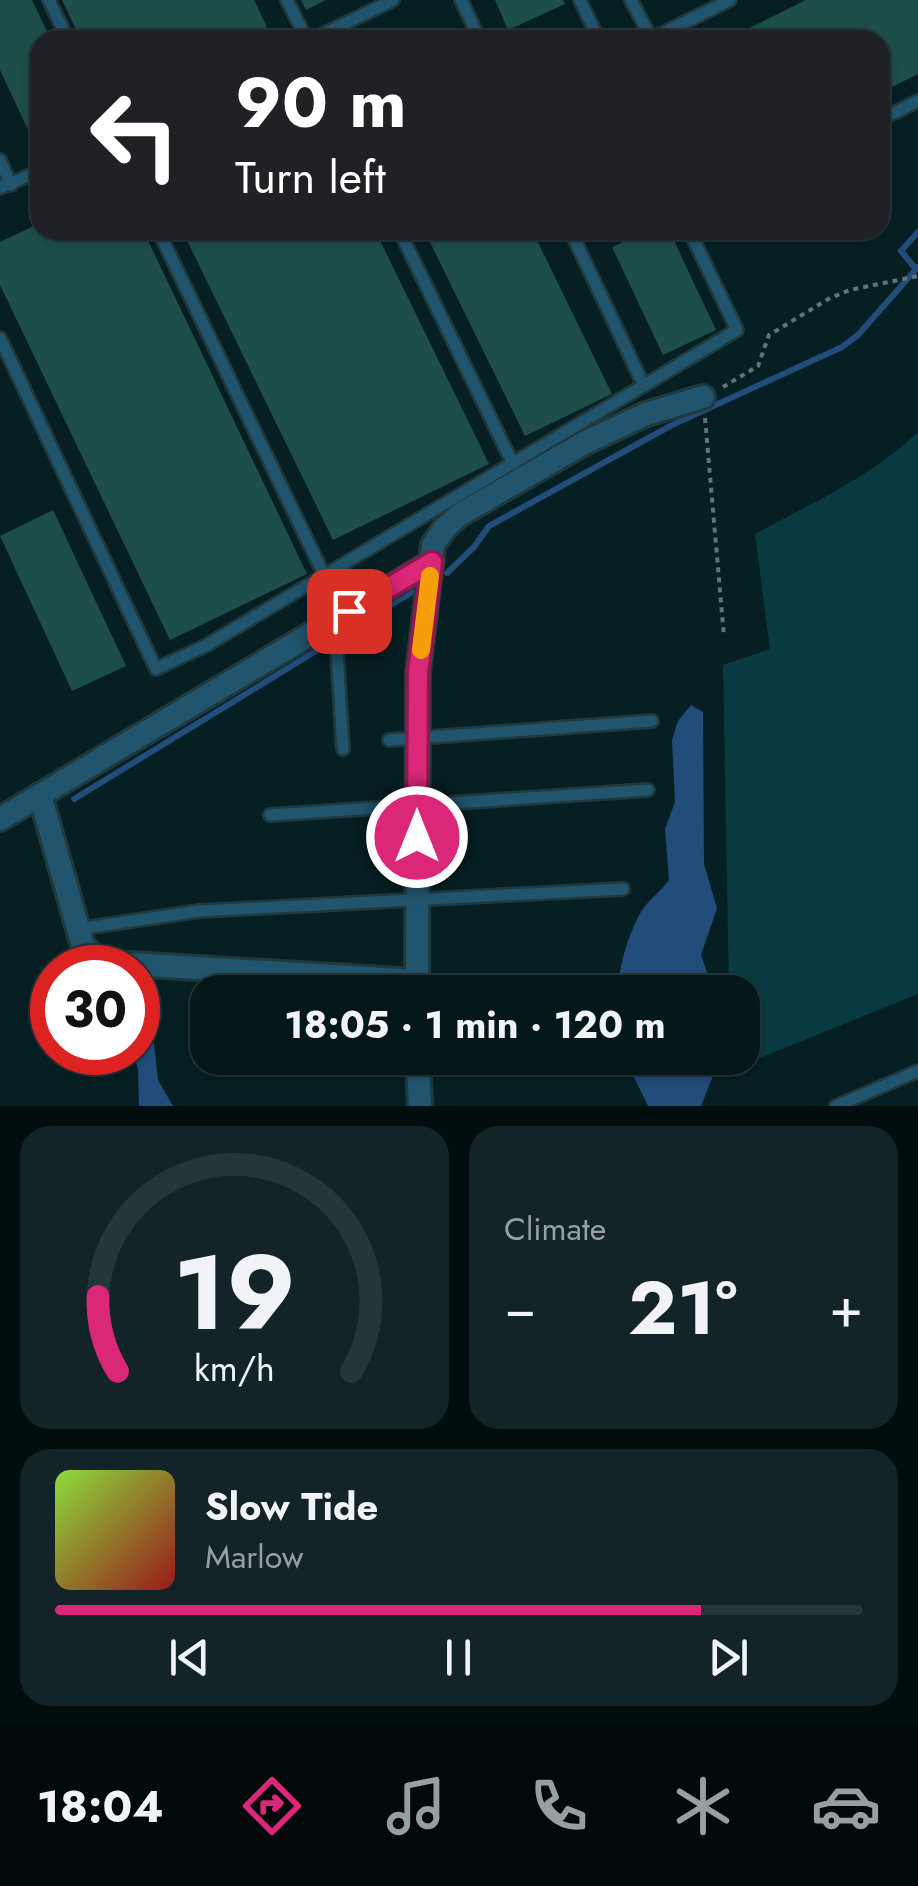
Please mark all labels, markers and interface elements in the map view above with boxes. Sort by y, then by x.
text: 90 m [235,52,407,153]
icon: left [70,70,200,200]
text: Turn left [235,145,386,210]
pin [307,569,392,654]
icon: arrive [322,584,377,639]
position arrow [365,785,469,889]
speed limit sign: 30 [30,945,160,1075]
text: 18:05 · 1 min · 120 m [284,997,666,1052]
text: Climate [504,1206,606,1252]
text: 19 [173,1218,296,1368]
text: 21° [628,1254,738,1362]
text: − [504,1268,536,1348]
text: + [829,1268,863,1348]
text: km/h [194,1343,275,1394]
text: Slow Tide [205,1479,378,1534]
text: Marlow [205,1534,303,1580]
icon: previous [162,1630,217,1685]
icon: pause [431,1630,486,1685]
icon: next [701,1630,756,1685]
icon: directions [237,1771,307,1841]
icon: music [381,1771,451,1841]
icon: phone [524,1771,594,1841]
icon: climate [668,1771,738,1841]
icon: car [811,1771,881,1841]
text: 18:04 [37,1774,164,1839]

